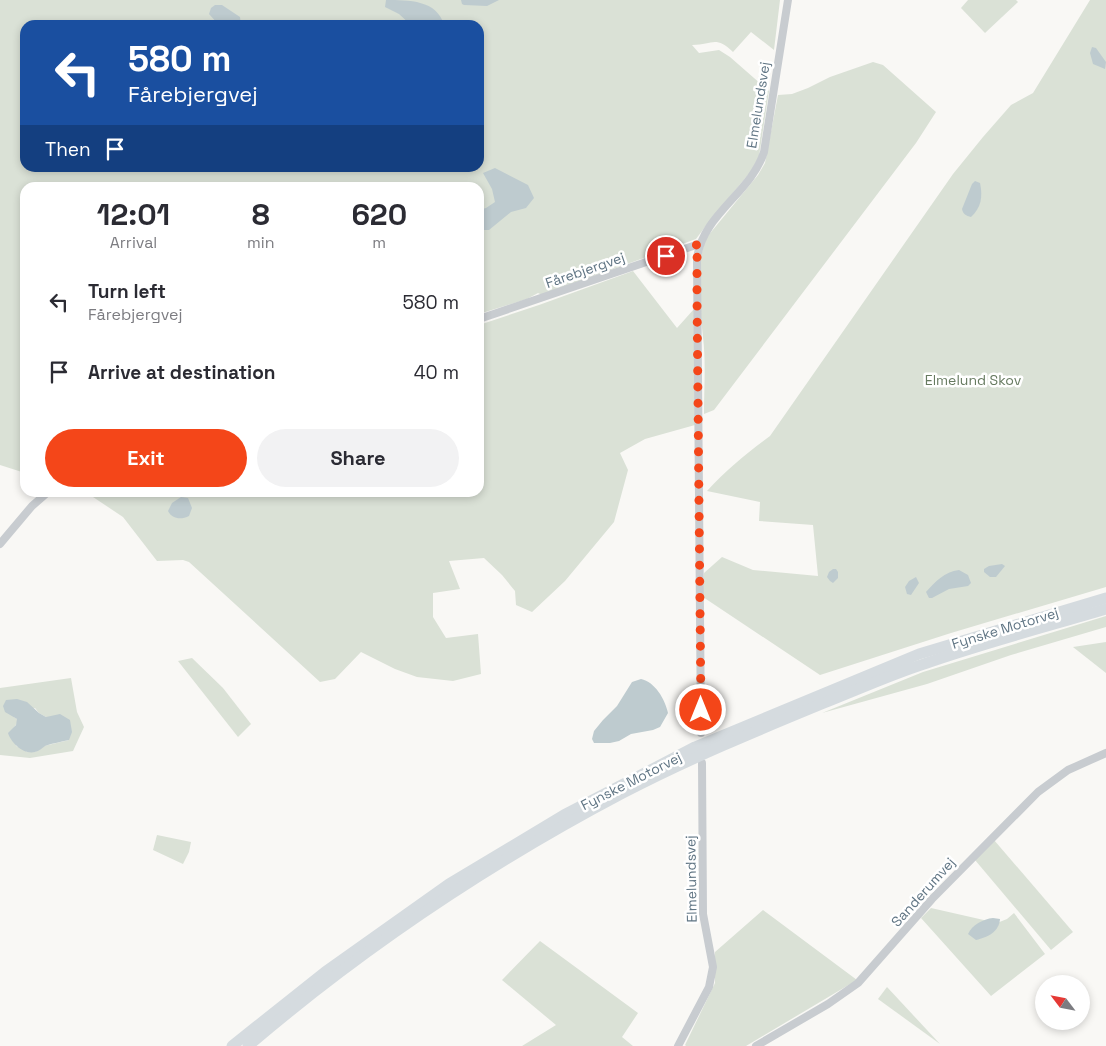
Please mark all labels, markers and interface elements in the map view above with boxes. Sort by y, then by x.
text: 580 m [128,37,231,81]
icon: left [45,40,110,105]
street label: Elmelundsvej [742,60,774,150]
text: Fårebjergvej [128,80,258,108]
icon: arrive [101,135,129,163]
text: Then [45,137,91,162]
text: 12:01 [97,195,170,234]
text: 8 [252,195,270,234]
text: 620 [351,195,407,234]
text: Arrival [110,232,157,253]
text: min [247,232,275,253]
text: m [372,232,386,253]
pin [645,235,687,277]
icon: arrive [652,242,680,270]
street label: Fårebjergvej [543,248,627,292]
text: Turn left [88,279,166,304]
icon: left [45,288,73,316]
text: 580 m [402,290,459,315]
text: Fårebjergvej [88,304,182,325]
icon: arrive [45,358,73,386]
text: Arrive at destination [88,360,276,385]
text: 40 m [414,360,459,385]
park label: Elmelund Skov [925,371,1022,389]
button: Exit [45,429,247,487]
button: Share [257,429,459,487]
street label: Fynske Motorvej [949,603,1061,653]
position arrow [674,683,726,735]
street label: Fynske Motorvej [578,748,684,814]
street label: Elmelundsvej [681,835,701,923]
street label: Sanderumvej [887,854,959,930]
north arrow [1035,975,1090,1030]
map controls [1035,975,1090,1030]

